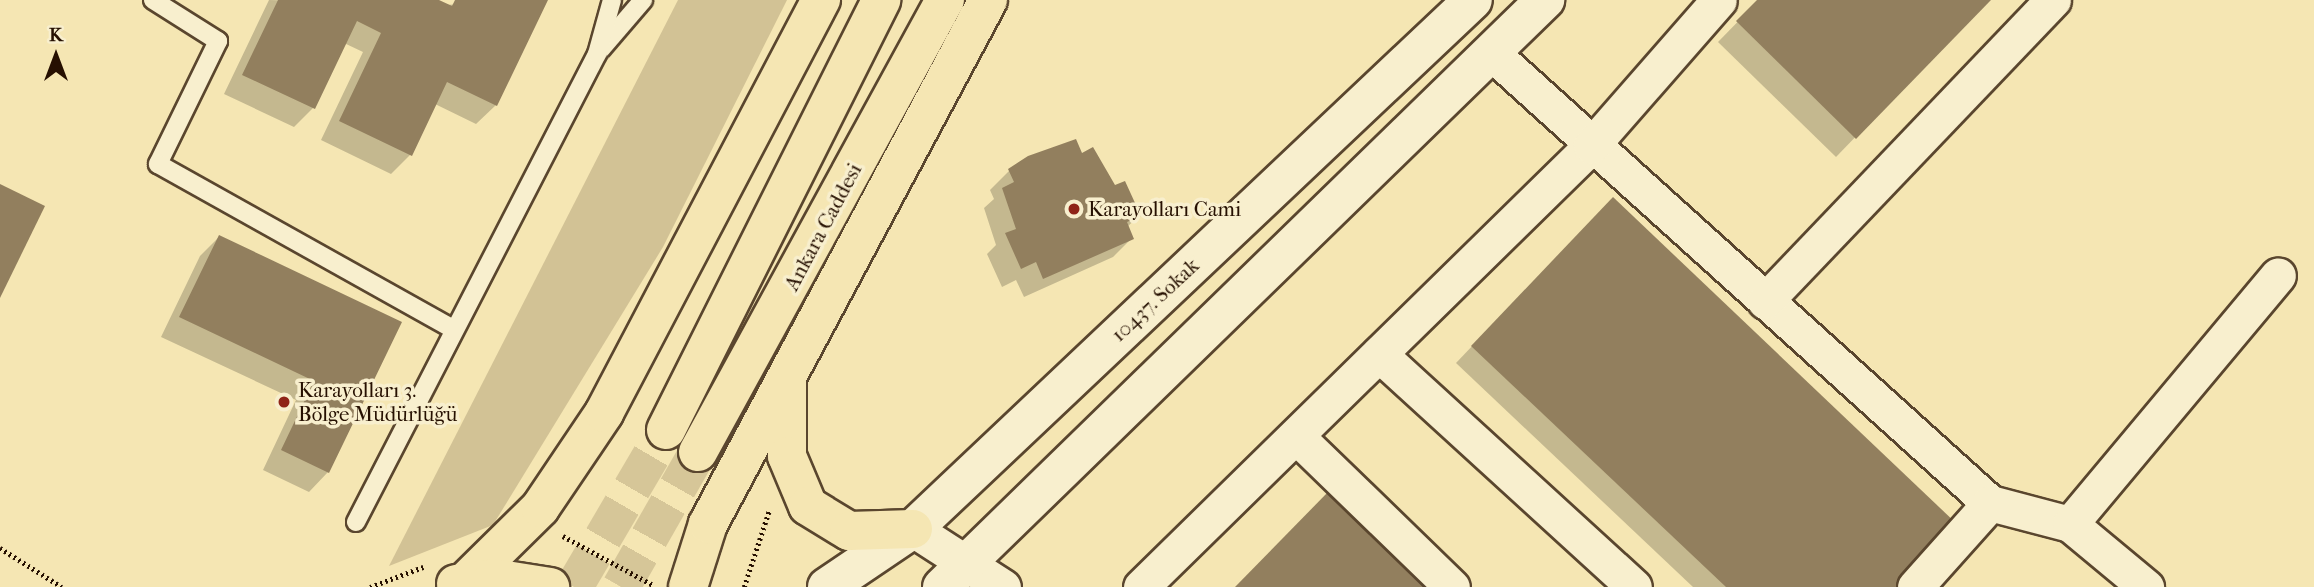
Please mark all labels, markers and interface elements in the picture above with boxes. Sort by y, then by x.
north arrow [21,21,91,91]
text: K [49,24,63,46]
street label: Ankara Caddesi [779,159,867,295]
place label: Karayolları Cami [1088,196,1241,222]
marker: Karayolları Cami [1066,201,1082,217]
street label: 10437. Sokak [1106,253,1204,347]
place label: Karayolları 3. Bölge Müdürlüğü [298,377,457,427]
marker: Karayolları 3. Bölge Müdürlüğü [276,394,292,410]

